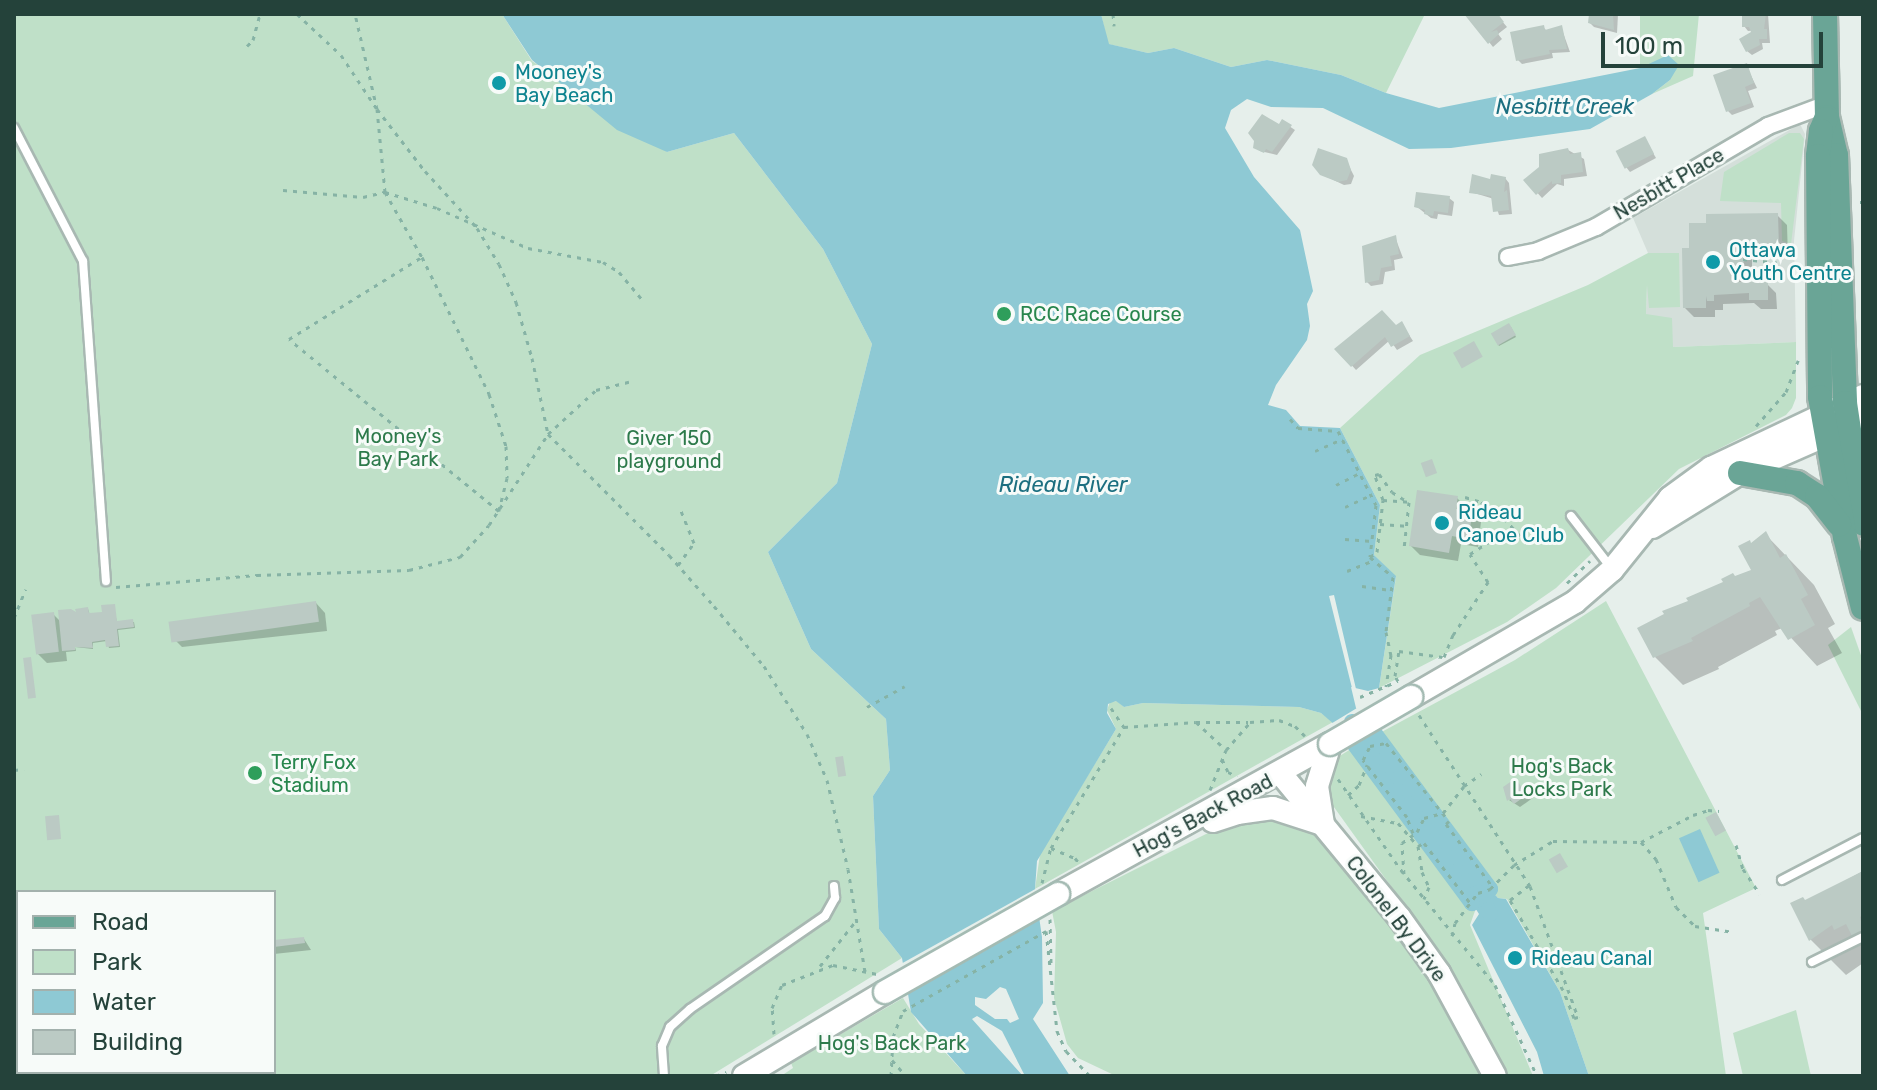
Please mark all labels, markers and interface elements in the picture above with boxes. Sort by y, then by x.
scale bar [1605,16,1827,66]
text: 100 m [1615,32,1683,60]
place label: Mooney's Bay Beach [515,60,614,107]
marker: Mooney's Bay Beach [490,74,508,92]
water label: Nesbitt Creek [1496,94,1634,120]
street label: Nesbitt Place [1609,143,1729,225]
place label: Ottawa Youth Centre [1729,238,1852,285]
marker: Ottawa Youth Centre [1704,253,1722,271]
place label: RCC Race Course [1020,302,1182,326]
marker: RCC Race Course [995,305,1013,323]
park label: Mooney's Bay Park [355,424,441,471]
park label: Giver 150 playground [616,426,722,473]
water label: Rideau River [999,472,1127,498]
place label: Rideau Canoe Club [1458,500,1564,547]
marker: Rideau Canoe Club [1433,514,1451,532]
place label: Terry Fox Stadium [271,750,356,797]
park label: Hog's Back Locks Park [1511,755,1613,802]
marker: Terry Fox Stadium [246,764,264,782]
street label: Hog's Back Road [1129,769,1277,863]
street label: Colonel By Drive [1341,851,1451,987]
legend [16,890,276,1074]
text: Road [92,908,149,936]
place label: Rideau Canal [1531,946,1652,970]
text: Park [92,948,142,976]
marker: Rideau Canal [1506,949,1524,967]
text: Water [92,988,156,1016]
text: Building [92,1028,183,1056]
park label: Hog's Back Park [818,1031,966,1055]

